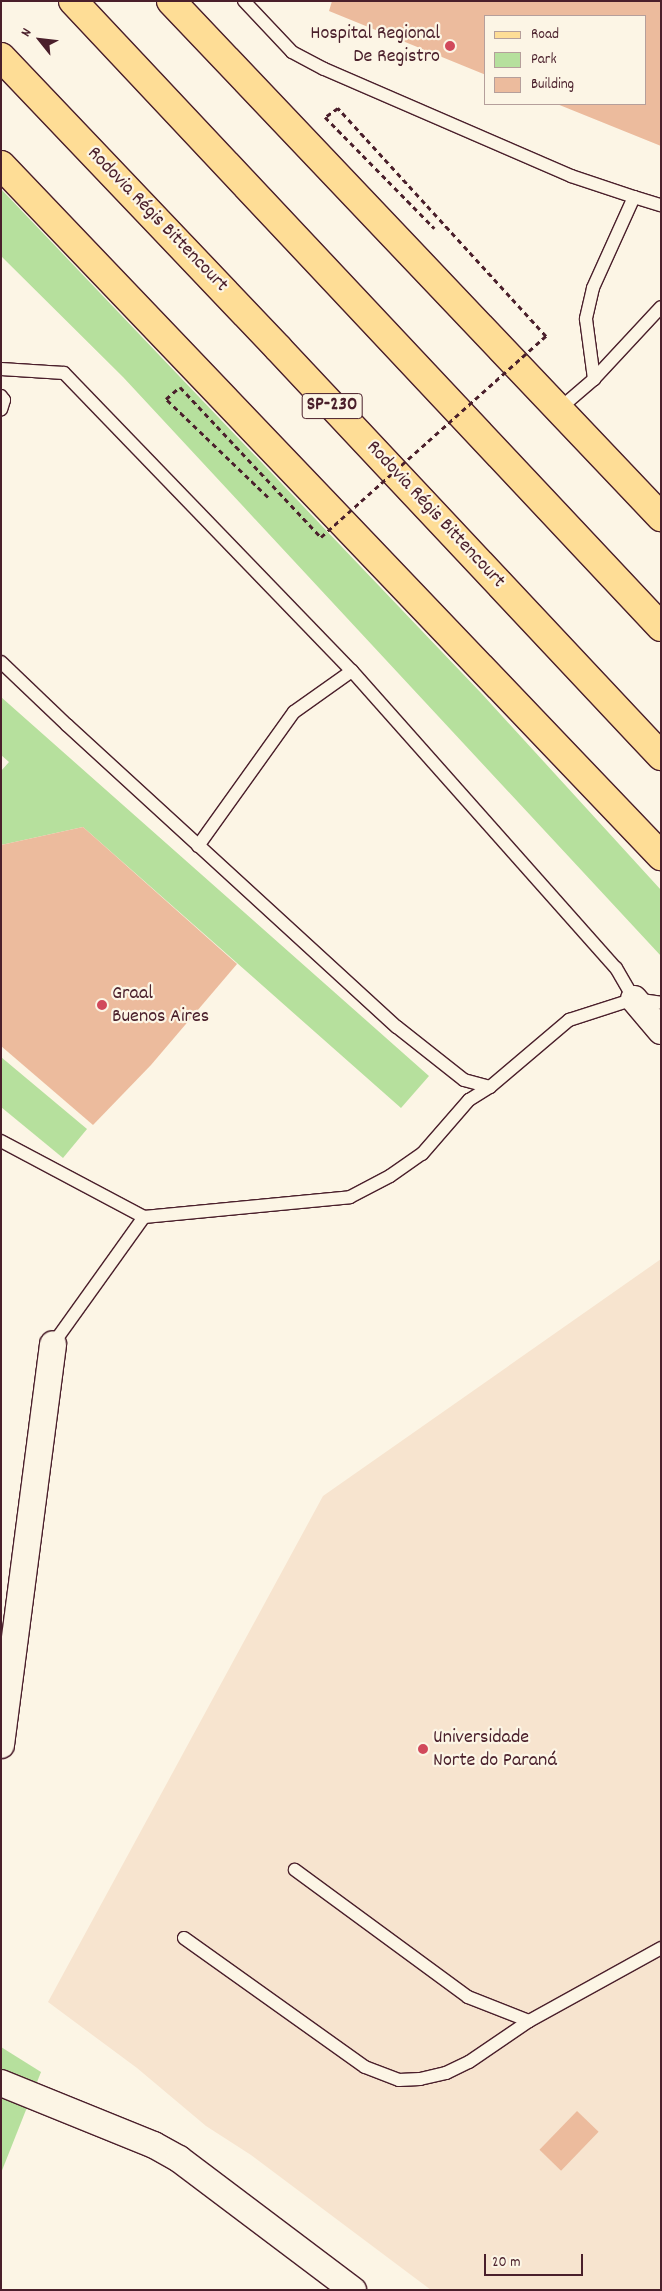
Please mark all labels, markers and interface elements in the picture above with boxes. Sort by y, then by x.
north arrow [15,15,65,65]
legend [484,15,647,105]
place label: Hospital Regional De Registro [310,22,440,69]
text: Road [531,24,559,46]
text: N [16,25,37,41]
marker: Hospital Regional De Registro [444,40,456,52]
text: Park [531,49,557,71]
text: Building [531,74,574,96]
street label: Rodovia Régis Bittencourt [81,142,233,298]
road number: SP-230 [301,390,363,422]
street label: Rodovia Régis Bittencourt [360,436,510,594]
place label: Graal Buenos Aires [112,982,209,1029]
marker: Graal Buenos Aires [96,999,108,1011]
place label: Universidade Norte do Paraná [433,1726,557,1773]
marker: Universidade Norte do Paraná [417,1743,429,1755]
scale bar [487,2244,586,2276]
text: 20 m [492,2252,520,2274]

